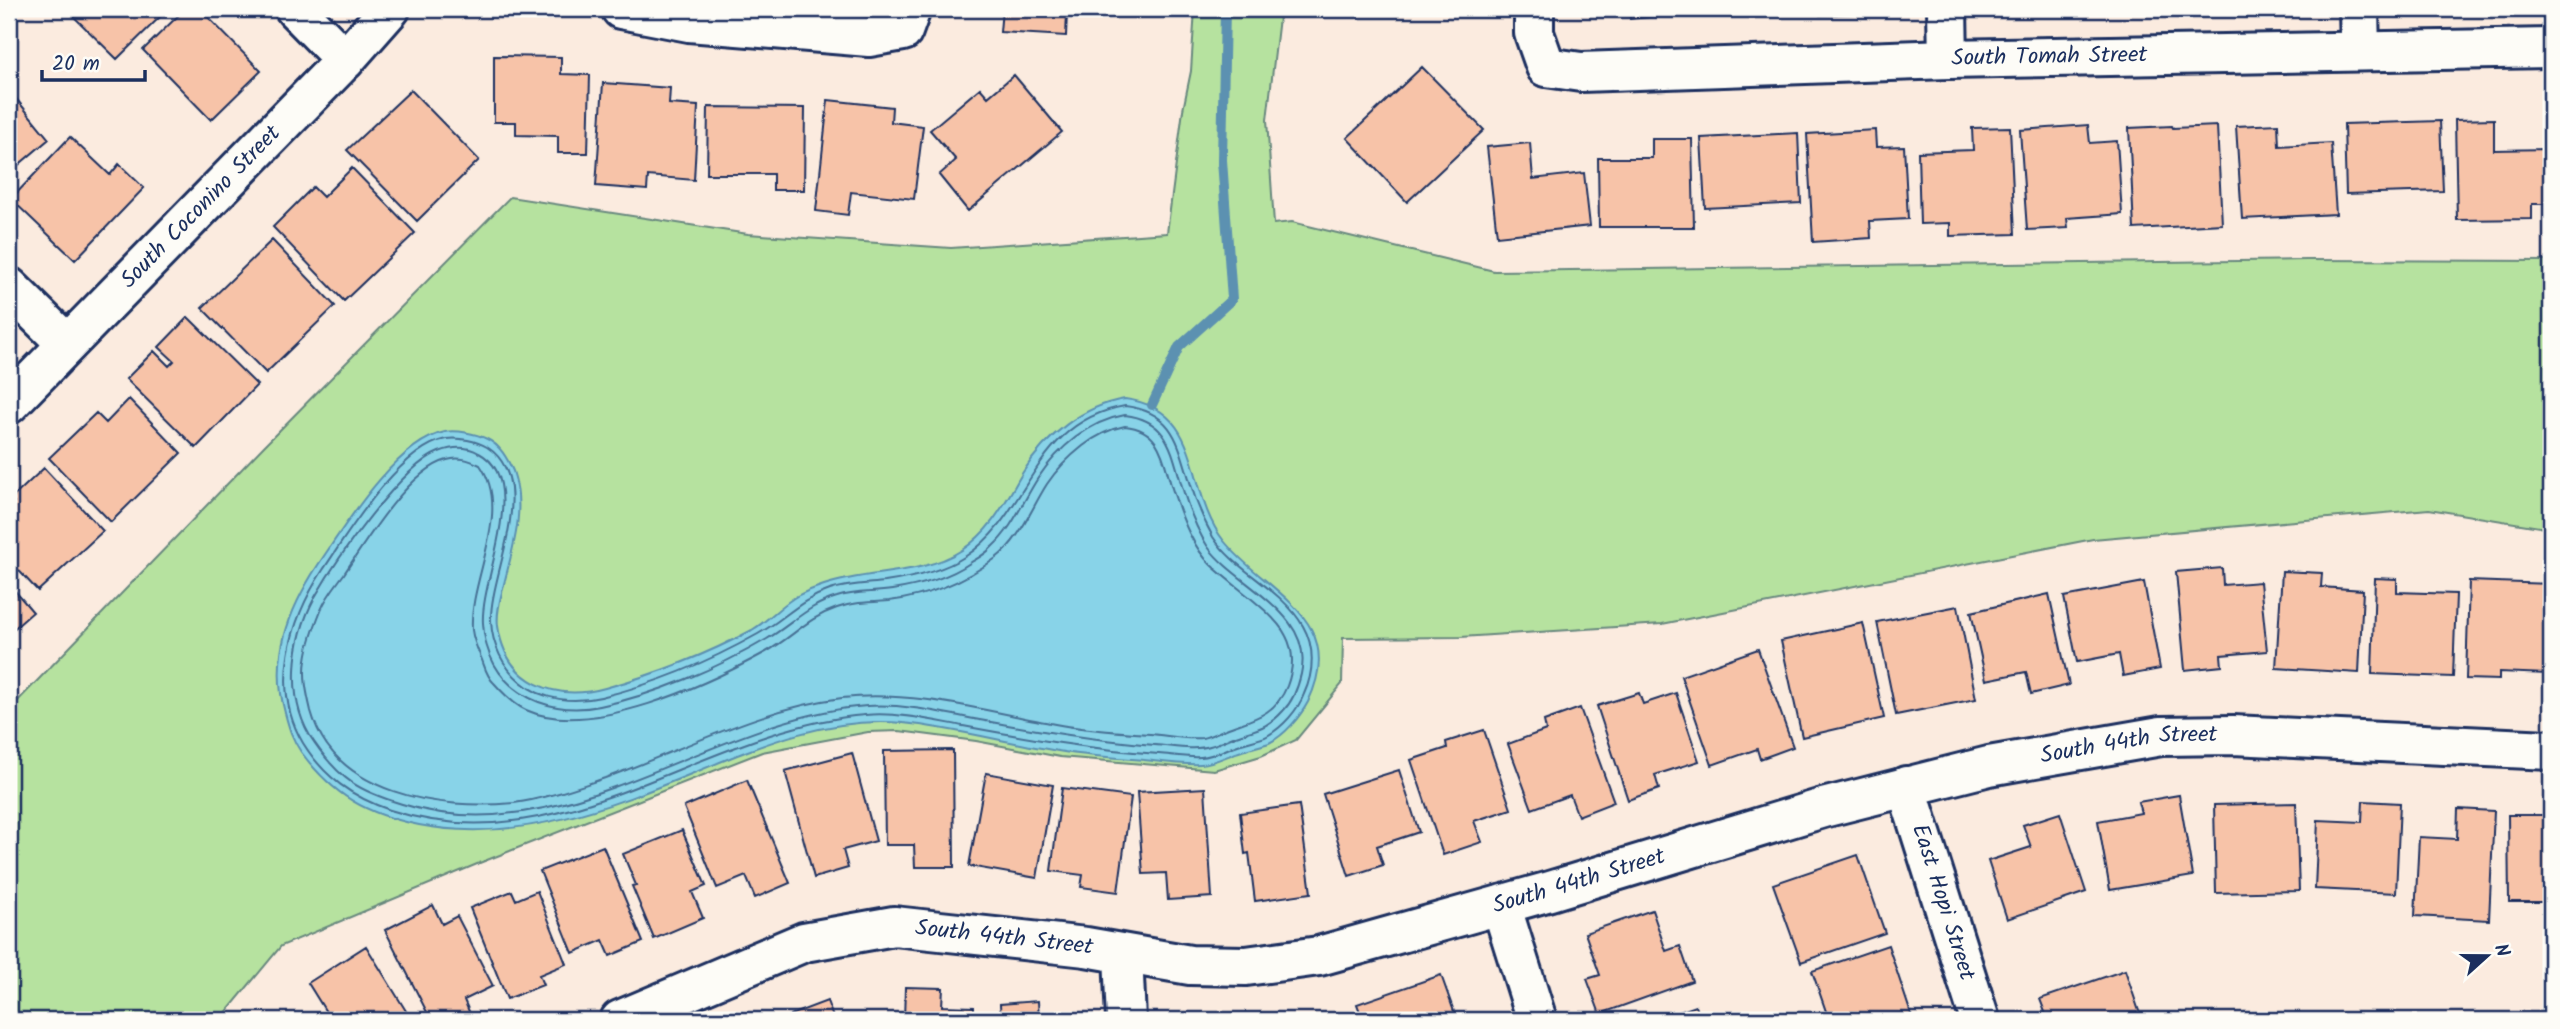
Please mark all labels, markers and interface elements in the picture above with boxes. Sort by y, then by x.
street label: South Tomah Street [1951,37,2149,77]
scale bar [42,38,145,82]
text: 20 m [52,48,100,81]
street label: South Coconino Street [112,116,291,298]
street label: South 44th Street [2038,717,2219,775]
street label: East Hopi Street [1901,820,1985,986]
street label: South 44th Street [1489,839,1671,924]
street label: South 44th Street [913,910,1097,966]
north arrow [2452,920,2522,990]
text: N [2485,940,2517,962]

